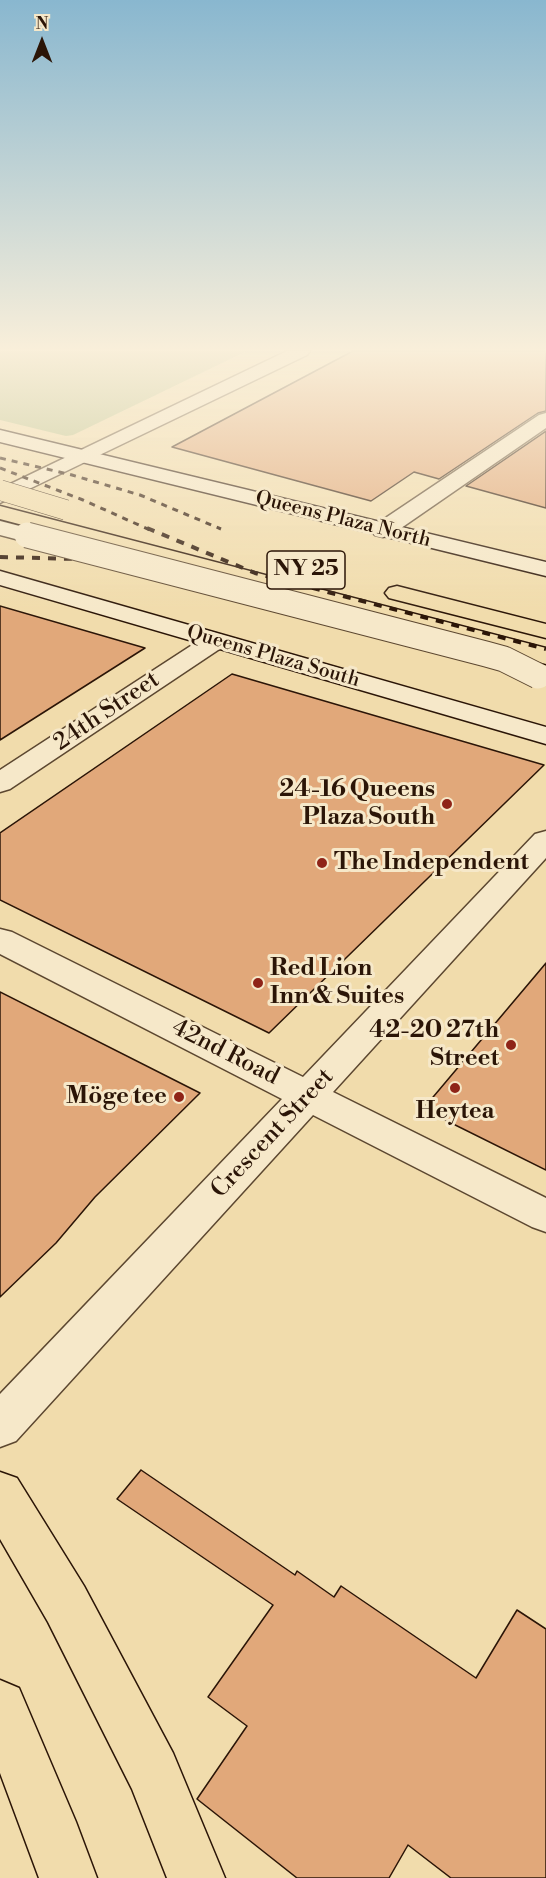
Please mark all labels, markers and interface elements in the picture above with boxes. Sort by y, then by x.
north arrow [12,12,72,72]
text: N [36,14,48,34]
street label: Queens Plaza North [253,487,433,553]
road number: NY 25 [267,551,345,589]
street label: Queens Plaza South [184,621,362,693]
street label: 24th Street [49,666,165,758]
place label: 24-16 Queens Plaza South [279,776,435,832]
marker: 24-16 Queens Plaza South [440,797,454,811]
place label: The Independent [334,849,529,877]
marker: The Independent [315,856,329,870]
place label: Red Lion Inn & Suites [270,955,404,1011]
marker: Red Lion Inn & Suites [251,976,265,990]
street label: 42nd Road [167,1014,283,1092]
place label: 42-20 27th Street [369,1017,499,1073]
marker: 42-20 27th Street [504,1038,518,1052]
street label: Crescent Street [206,1063,340,1205]
marker: Heytea [448,1081,462,1095]
place label: Möge tee [66,1083,167,1111]
marker: Möge tee [172,1090,186,1104]
place label: Heytea [415,1098,495,1126]

